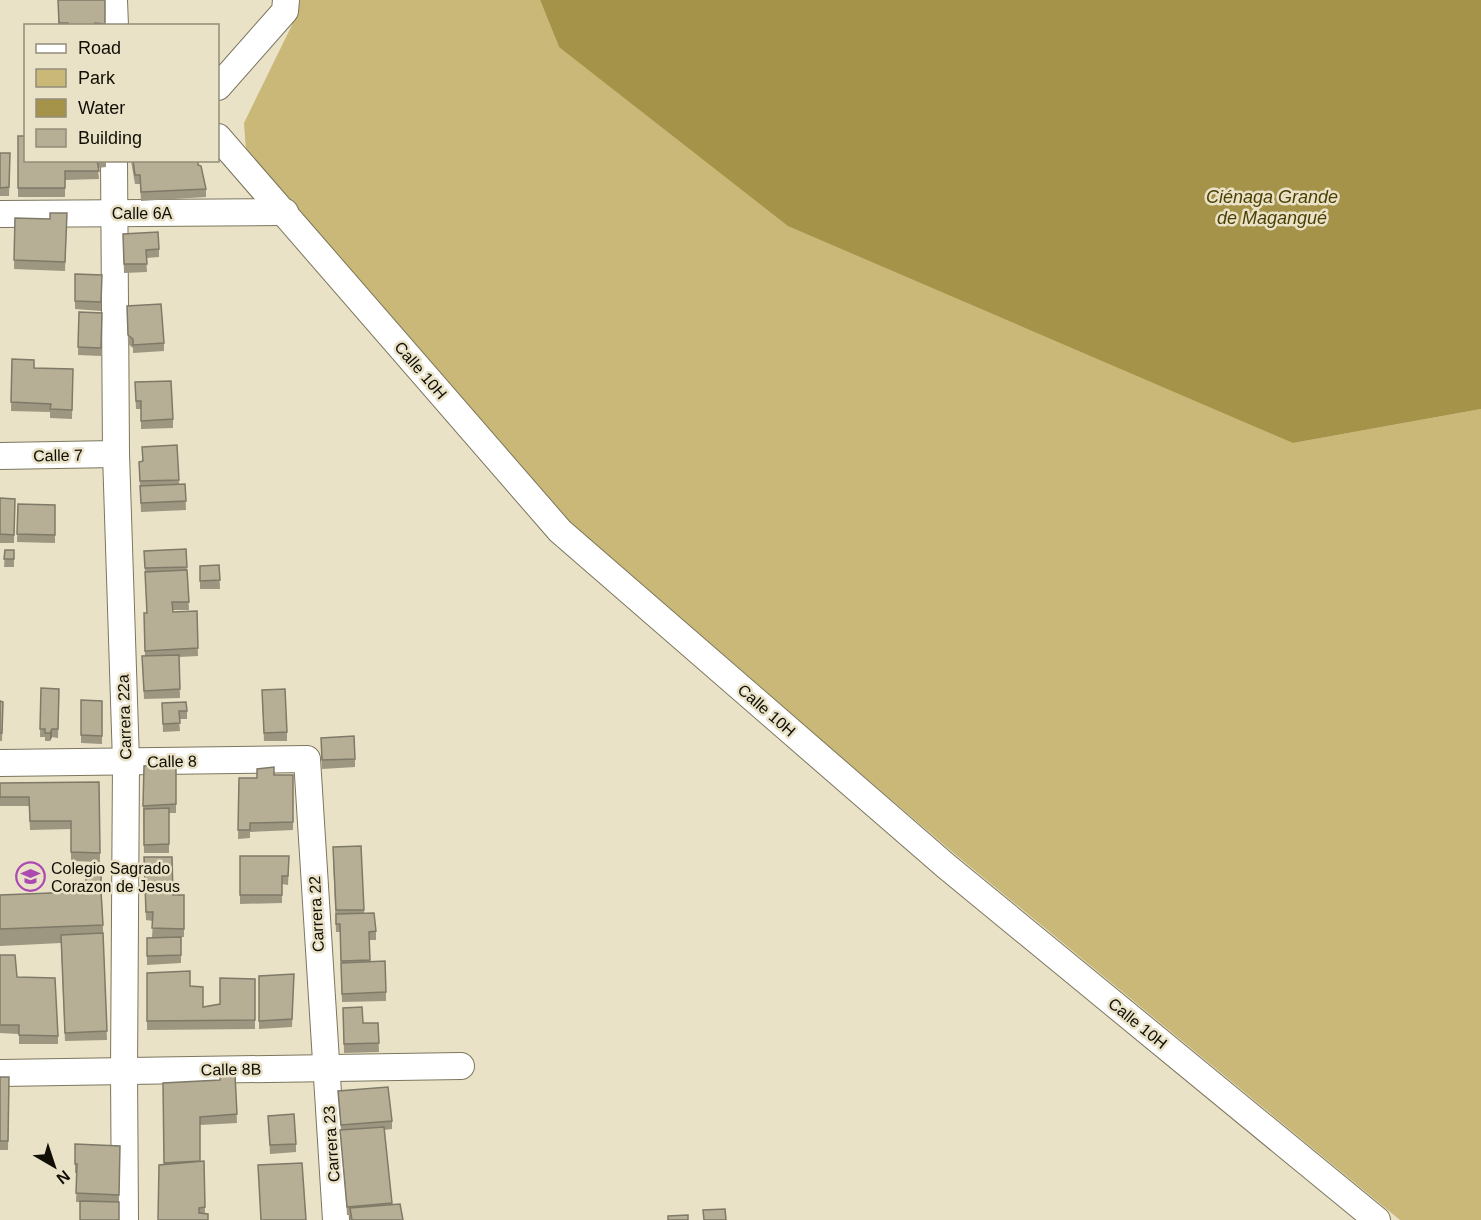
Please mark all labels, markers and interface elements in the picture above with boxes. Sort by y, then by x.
legend [24,24,219,162]
text: Road [78,38,121,58]
text: Park [78,68,116,88]
text: Water [78,98,125,118]
text: Building [78,128,142,148]
water label: Ciénaga Grande de Magangué [1206,187,1338,228]
street label: Calle 6A [112,205,173,222]
street label: Calle 10H [391,338,450,402]
street label: Calle 7 [33,447,83,464]
street label: Carrera 22a [115,674,134,760]
street label: Calle 10H [735,681,799,740]
street label: Calle 8 [147,753,197,770]
place label: Colegio Sagrado Corazon de Jesus [51,860,180,895]
school or university icon: Colegio Sagrado Corazon de Jesus [14,861,46,893]
street label: Carrera 22 [306,875,327,953]
street label: Calle 10H [1105,995,1170,1052]
street label: Calle 8B [201,1060,261,1079]
street label: Carrera 23 [320,1105,343,1183]
north arrow [24,1136,84,1196]
text: N [53,1167,73,1188]

